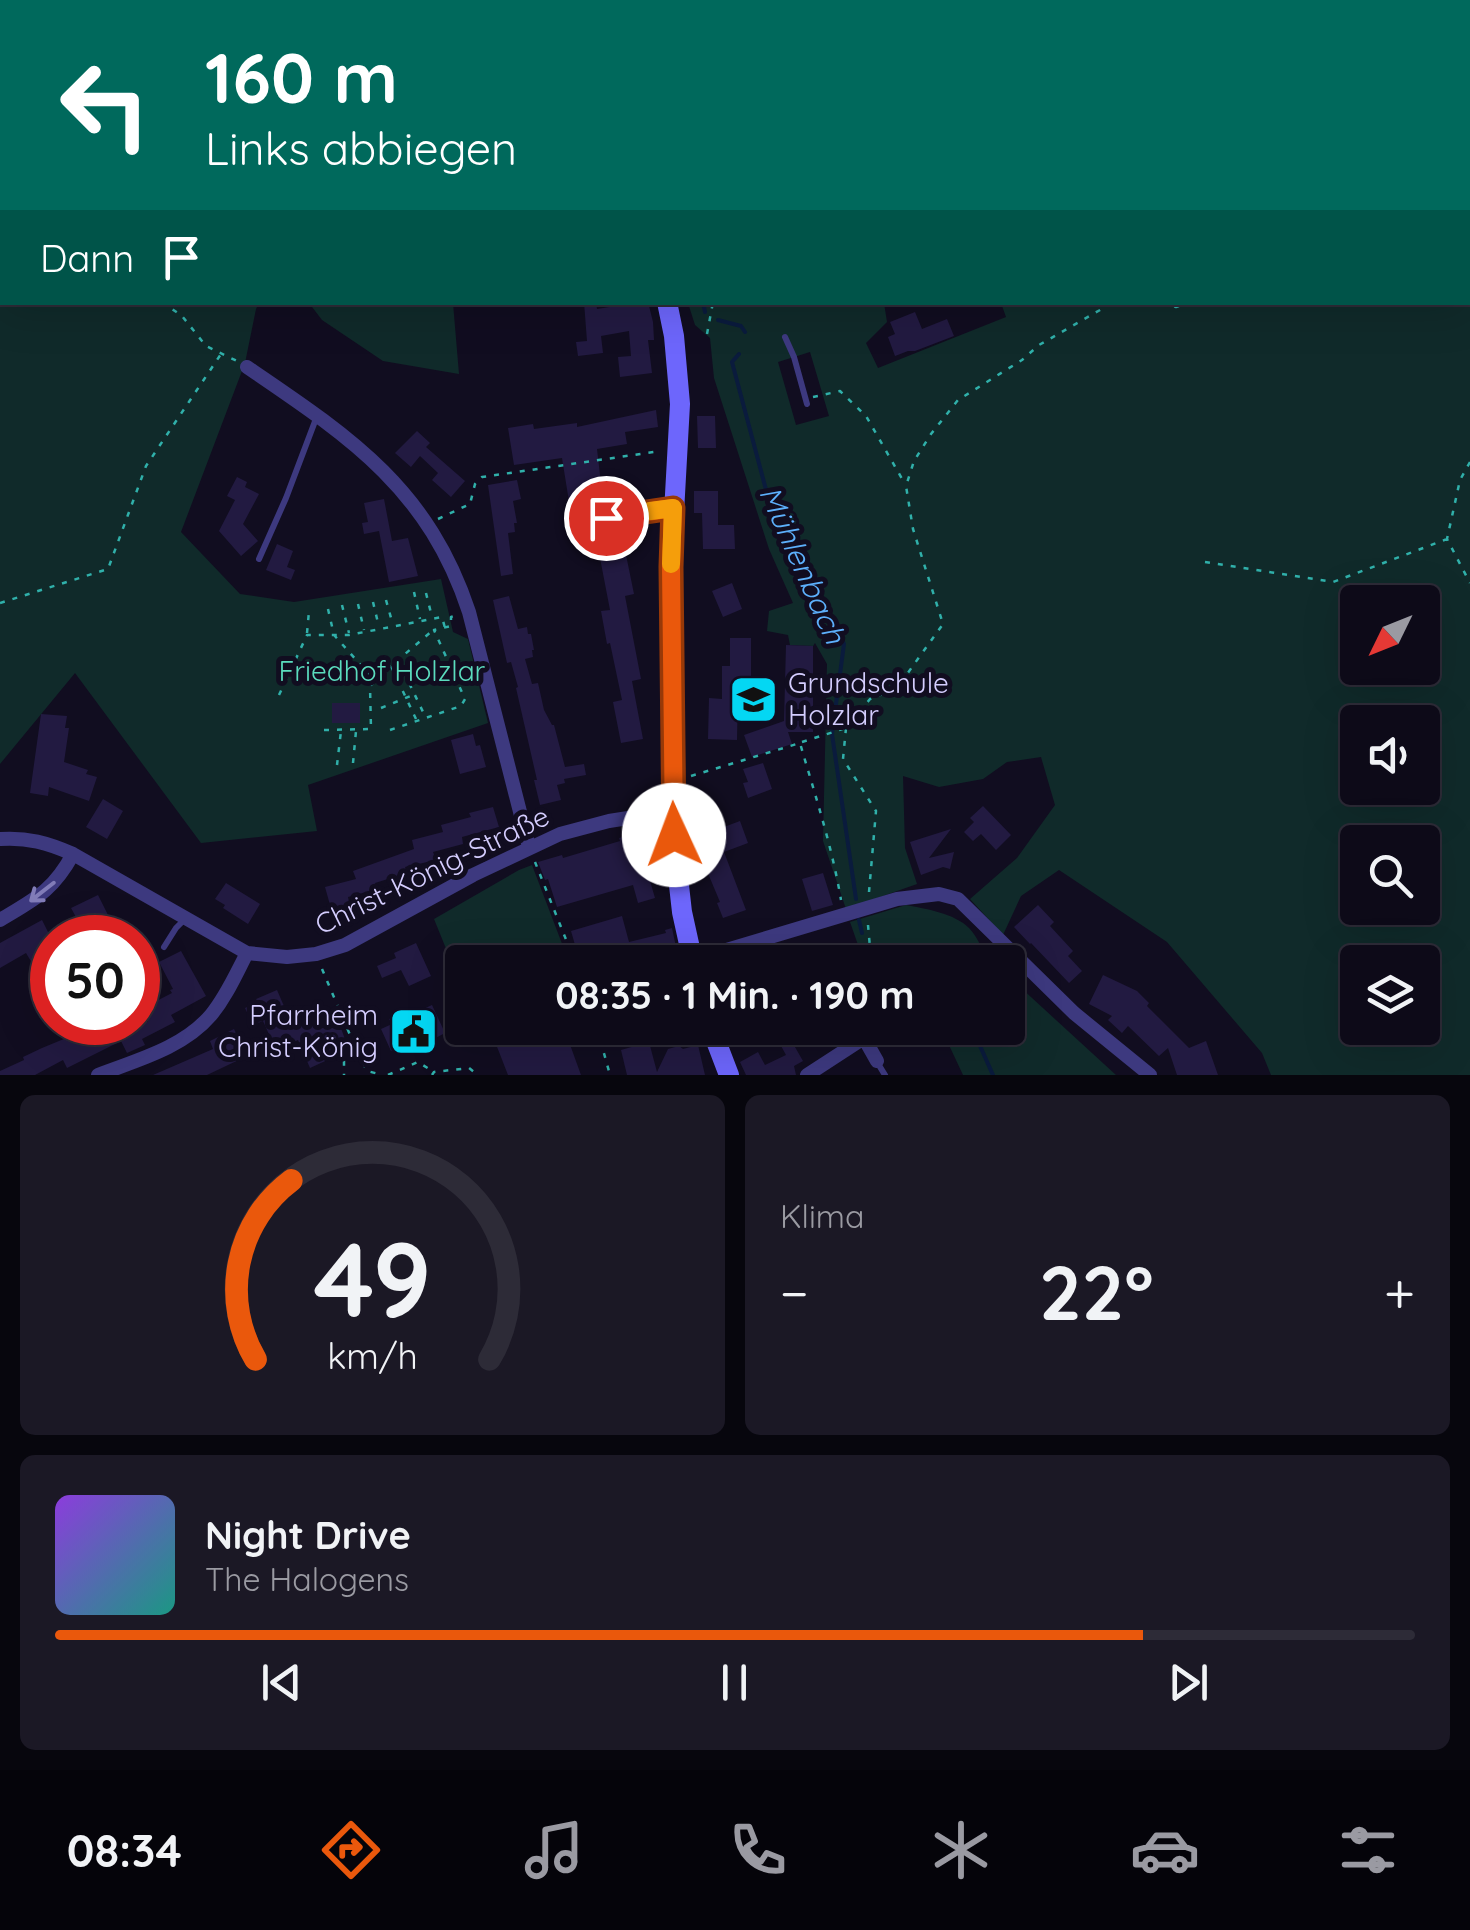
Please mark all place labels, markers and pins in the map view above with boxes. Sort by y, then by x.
pin [564,476,649,561]
place label: Grundschule Holzlar [788,665,949,732]
school or university icon: Grundschule Holzlar [727,673,779,725]
place label: Pfarrheim Christ-König [218,997,378,1064]
public building icon: Pfarrheim Christ-König [387,1005,439,1057]

